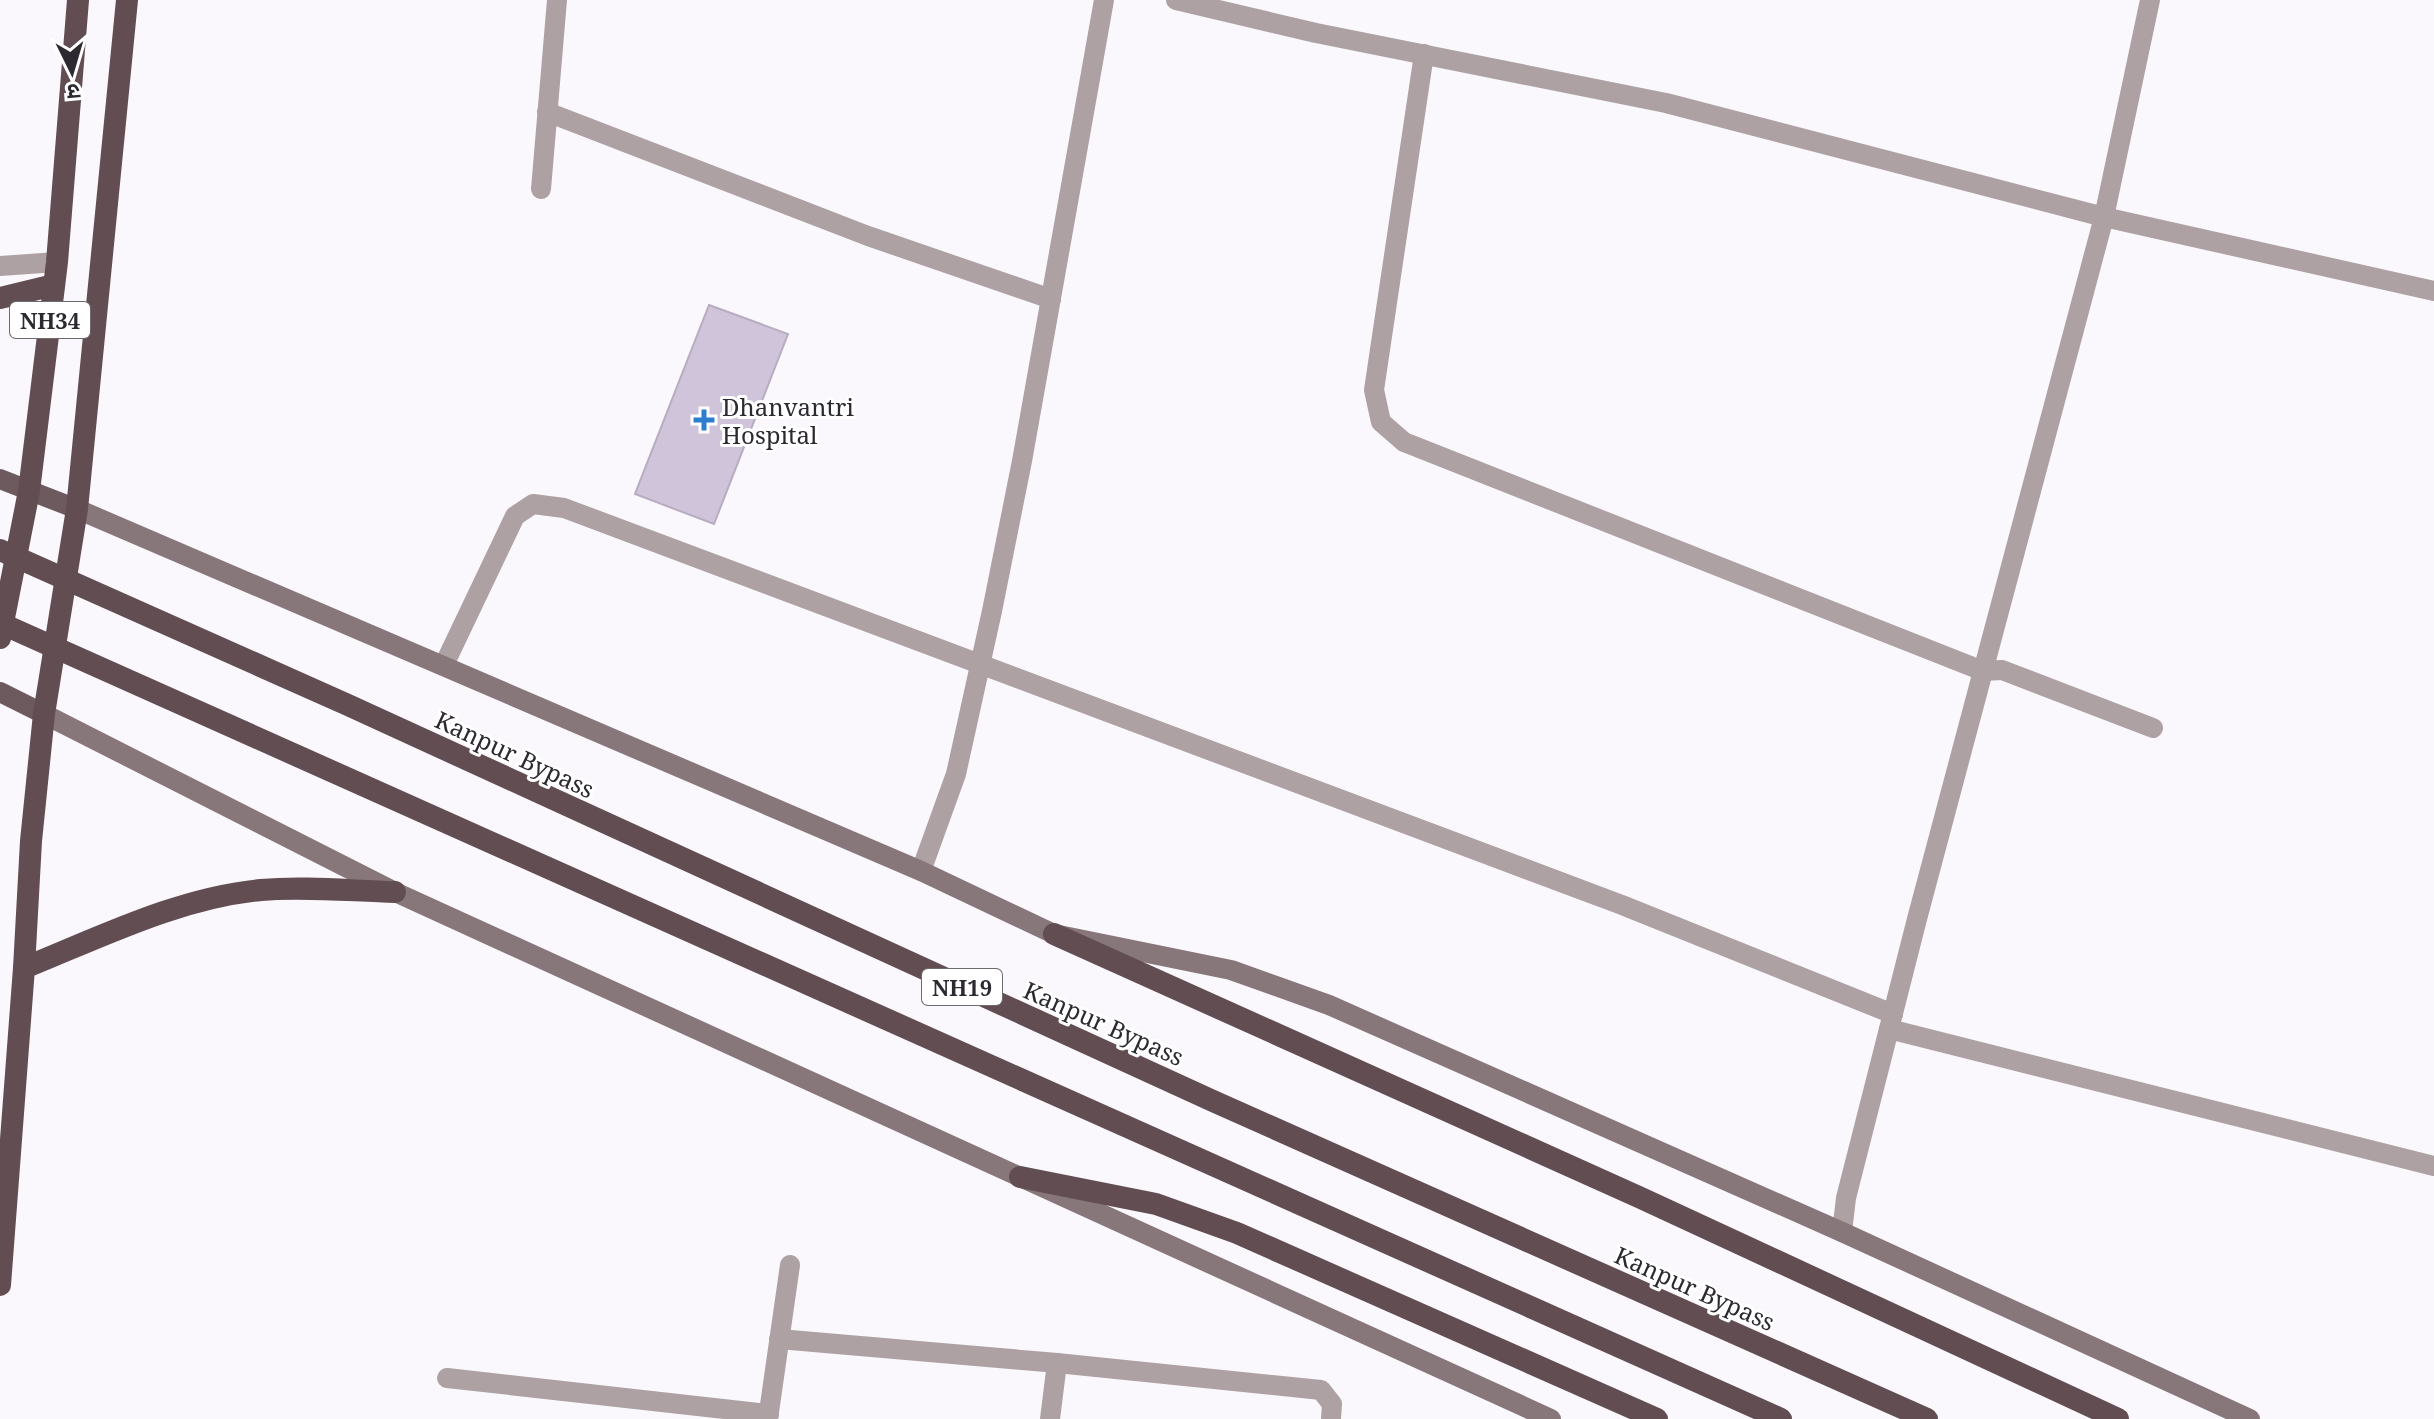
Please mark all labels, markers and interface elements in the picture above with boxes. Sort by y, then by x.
north arrow [32,32,112,112]
text: उ [65,77,82,109]
road number: NH34 [10,302,90,338]
place label: Dhanvantri Hospital [722,390,854,451]
marker: Dhanvantri Hospital [693,409,715,431]
street label: Kanpur Bypass [430,703,600,805]
road number: NH19 [922,969,1002,1005]
street label: Kanpur Bypass [1019,973,1189,1073]
street label: Kanpur Bypass [1610,1238,1780,1338]

